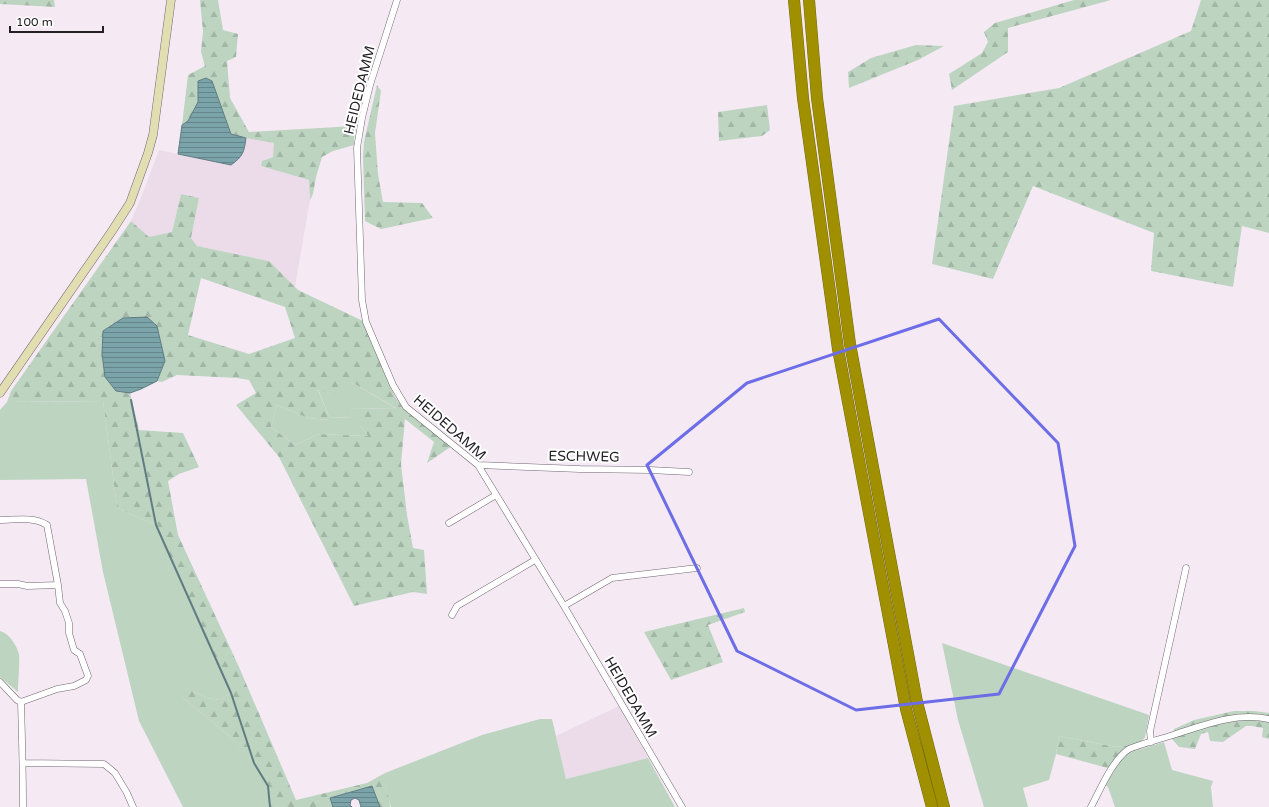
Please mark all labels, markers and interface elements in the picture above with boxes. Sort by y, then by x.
scale bar [10,8,103,34]
text: 100 m [16,15,53,29]
street label: HEIDEDAMM [340,44,379,136]
street label: HEIDEDAMM [410,391,489,464]
street label: ESCHWEG [548,447,620,466]
street label: HEIDEDAMM [601,654,661,741]

